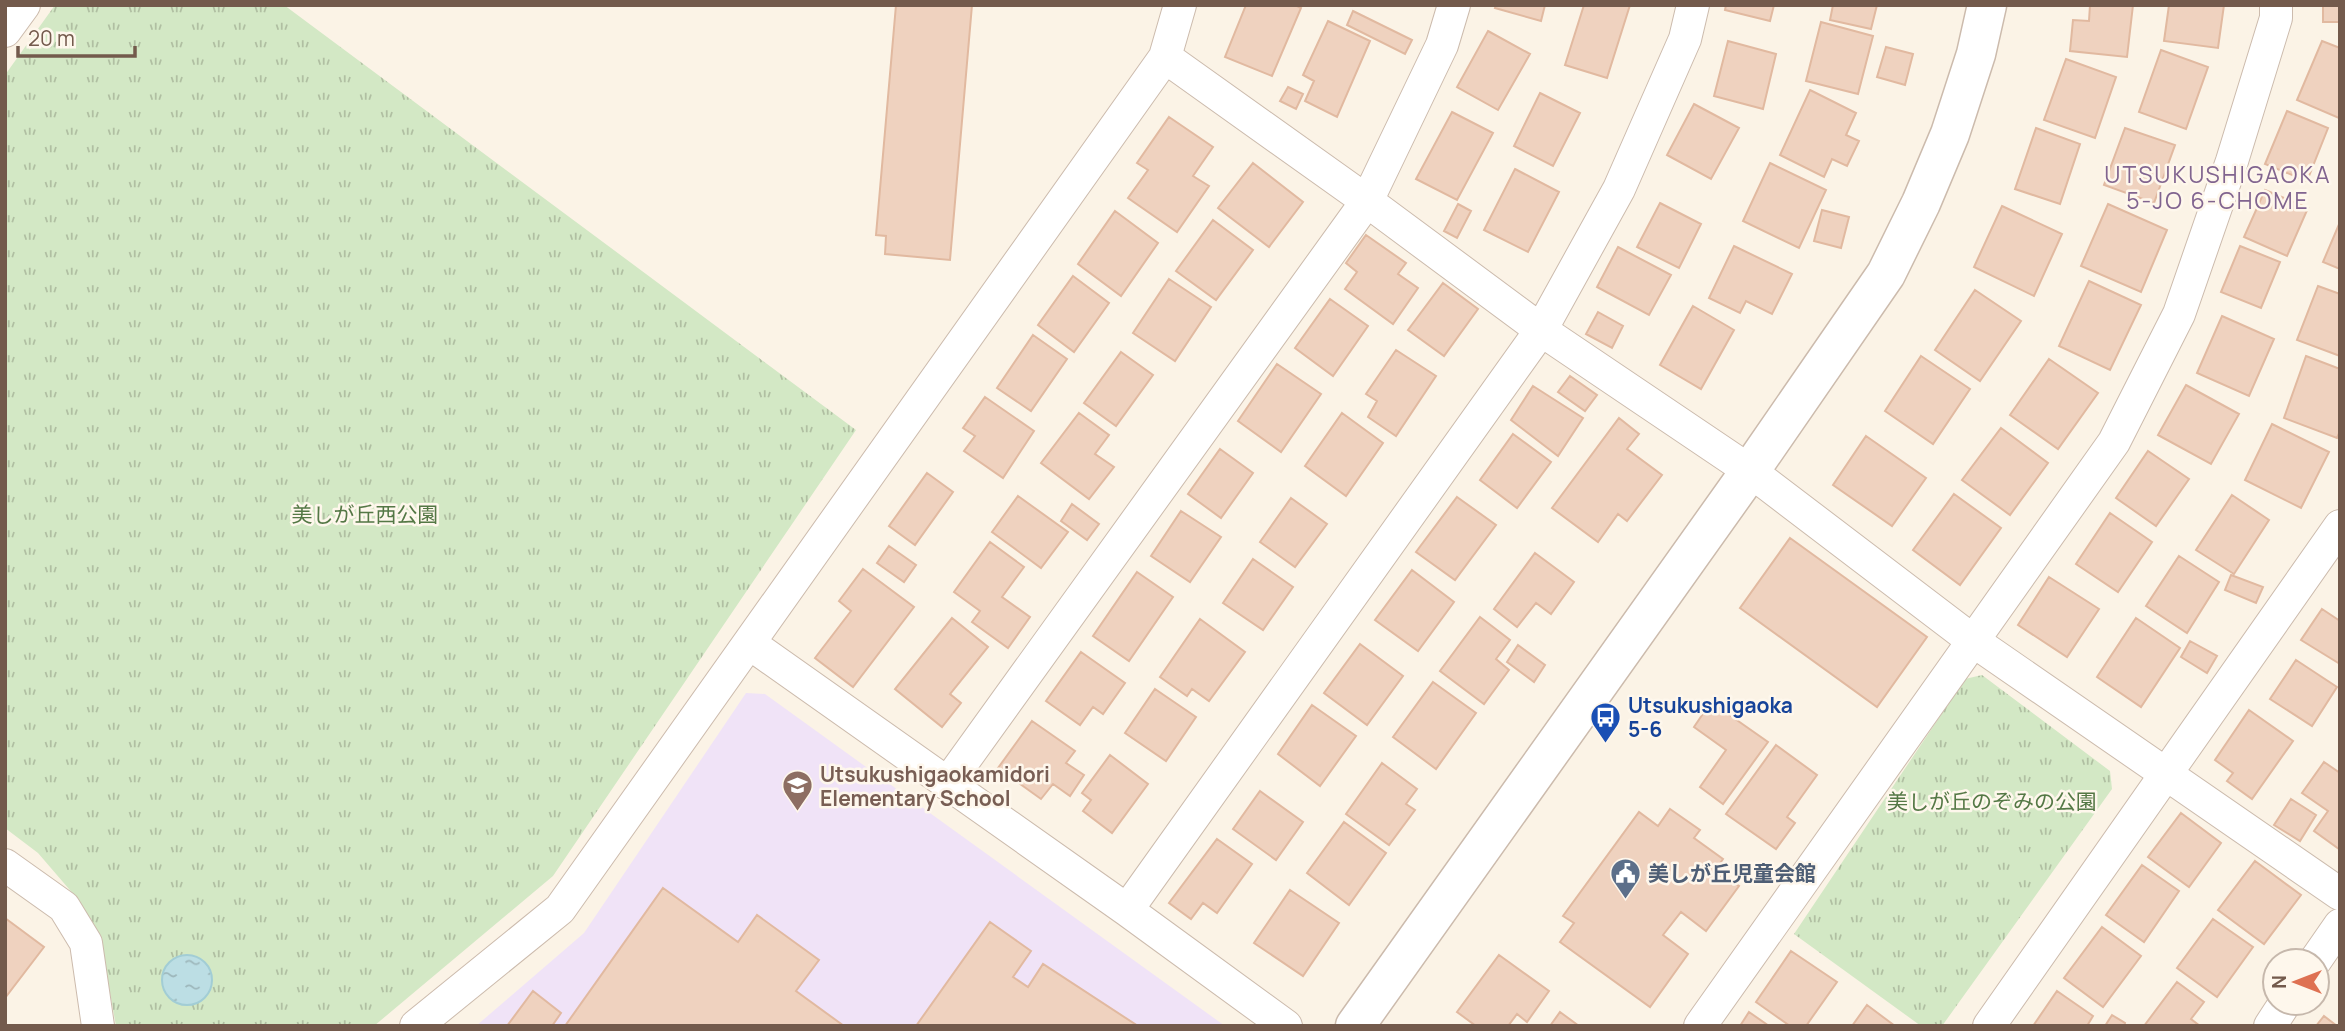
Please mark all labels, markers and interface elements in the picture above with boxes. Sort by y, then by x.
scale bar [18,14,135,58]
text: 20 m [28,24,75,52]
district label: UTSUKUSHIGAOKA 5-JO 6-CHOME [2104,158,2332,216]
park label: 美しが丘西公園 [292,500,439,528]
place label: Utsukushigaoka 5-6 [1628,691,1793,743]
bus stop icon: Utsukushigaoka 5-6 [1588,700,1622,744]
place label: Utsukushigaokamidori Elementary School [820,760,1050,812]
school or university icon: Utsukushigaokamidori Elementary School [780,769,814,813]
park label: 美しが丘のぞみの公園 [1887,787,2097,815]
public building icon: 美しが丘児童会館 [1608,856,1642,900]
place label: 美しが丘児童会館 [1648,859,1816,887]
north arrow [2261,947,2331,1017]
text: N [2266,975,2292,989]

